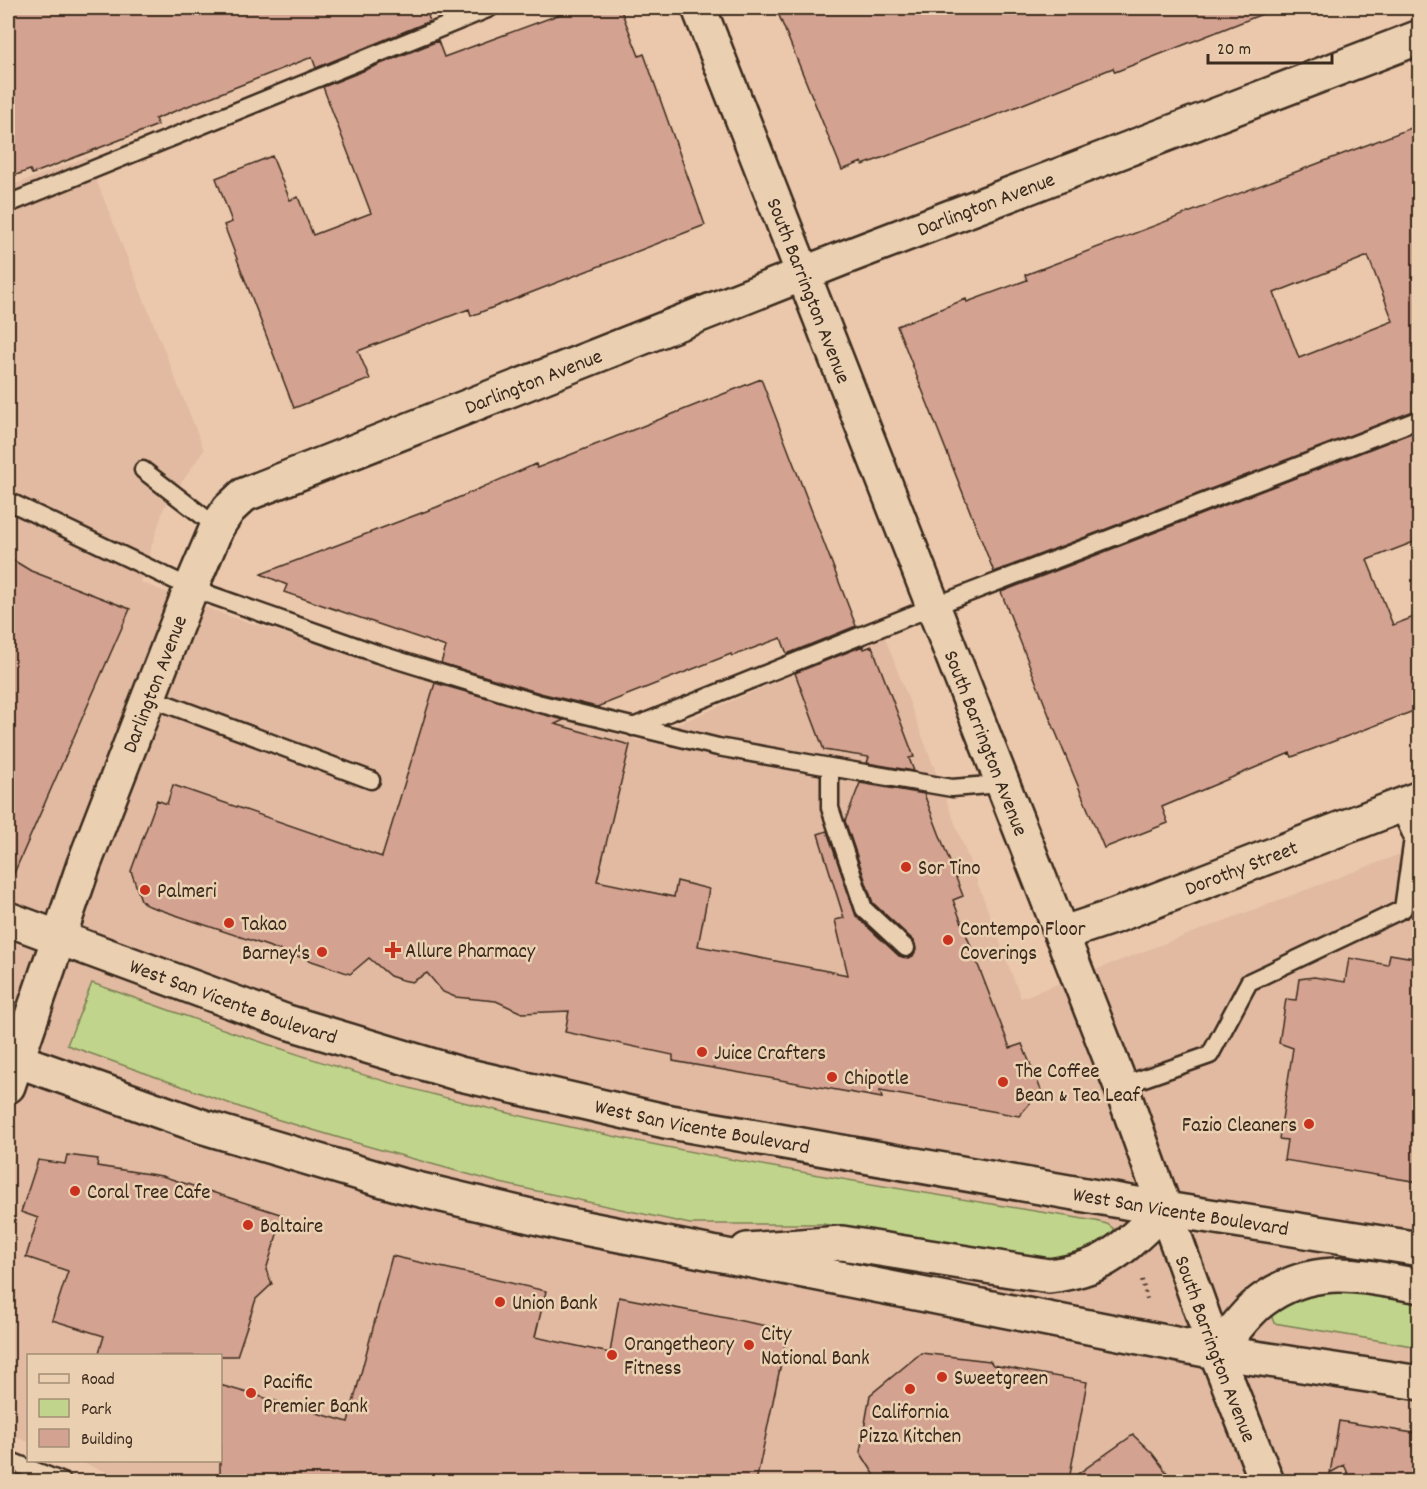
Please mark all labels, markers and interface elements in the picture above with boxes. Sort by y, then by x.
scale bar [1208,27,1332,65]
text: 20 m [1217,38,1251,63]
street label: Darlington Avenue [913,166,1060,246]
street label: South Barrington Avenue [757,194,857,389]
street label: Darlington Avenue [461,343,607,424]
street label: Darlington Avenue [116,612,197,758]
street label: South Barrington Avenue [934,647,1034,841]
street label: Dorothy Street [1181,834,1303,906]
place label: Sor Tino [918,855,981,885]
marker: Sor Tino [899,860,913,874]
place label: Palmeri [157,878,217,908]
marker: Palmeri [138,883,152,897]
place label: Takao [241,911,287,941]
marker: Takao [222,916,236,930]
place label: Contempo Floor Coverings [960,916,1086,970]
marker: Contempo Floor Coverings [941,933,955,947]
place label: Allure Pharmacy [405,938,536,968]
place label: Barney's [242,940,310,970]
marker: Allure Pharmacy [386,943,400,957]
marker: Barney's [315,945,329,959]
street label: West San Vicente Boulevard [124,953,340,1054]
place label: Juice Crafters [714,1040,826,1070]
marker: Juice Crafters [695,1045,709,1059]
place label: The Coffee Bean & Tea Leaf [1015,1058,1141,1112]
place label: Chipotle [844,1065,909,1095]
marker: Chipotle [825,1070,839,1084]
marker: The Coffee Bean & Tea Leaf [996,1075,1010,1089]
street label: West San Vicente Boulevard [591,1093,812,1164]
place label: Fazio Cleaners [1182,1112,1297,1142]
marker: Fazio Cleaners [1302,1117,1316,1131]
place label: Coral Tree Cafe [87,1179,211,1209]
street label: West San Vicente Boulevard [1070,1181,1291,1246]
marker: Coral Tree Cafe [68,1184,82,1198]
place label: Baltaire [260,1213,323,1243]
marker: Baltaire [241,1218,255,1232]
street label: South Barrington Avenue [1165,1252,1262,1447]
place label: Union Bank [512,1290,598,1320]
marker: Union Bank [493,1295,507,1309]
place label: City National Bank [761,1321,870,1375]
place label: Orangetheory Fitness [624,1331,735,1385]
marker: City National Bank [742,1338,756,1352]
marker: Orangetheory Fitness [605,1348,619,1362]
legend [27,1354,222,1462]
place label: Sweetgreen [954,1365,1048,1395]
text: Road [81,1368,115,1393]
place label: Pacific Premier Bank [263,1369,368,1423]
marker: Sweetgreen [935,1370,949,1384]
marker: California Pizza Kitchen [903,1382,917,1396]
marker: Pacific Premier Bank [244,1386,258,1400]
text: Park [81,1398,112,1423]
place label: California Pizza Kitchen [859,1399,961,1453]
text: Building [81,1428,133,1453]

